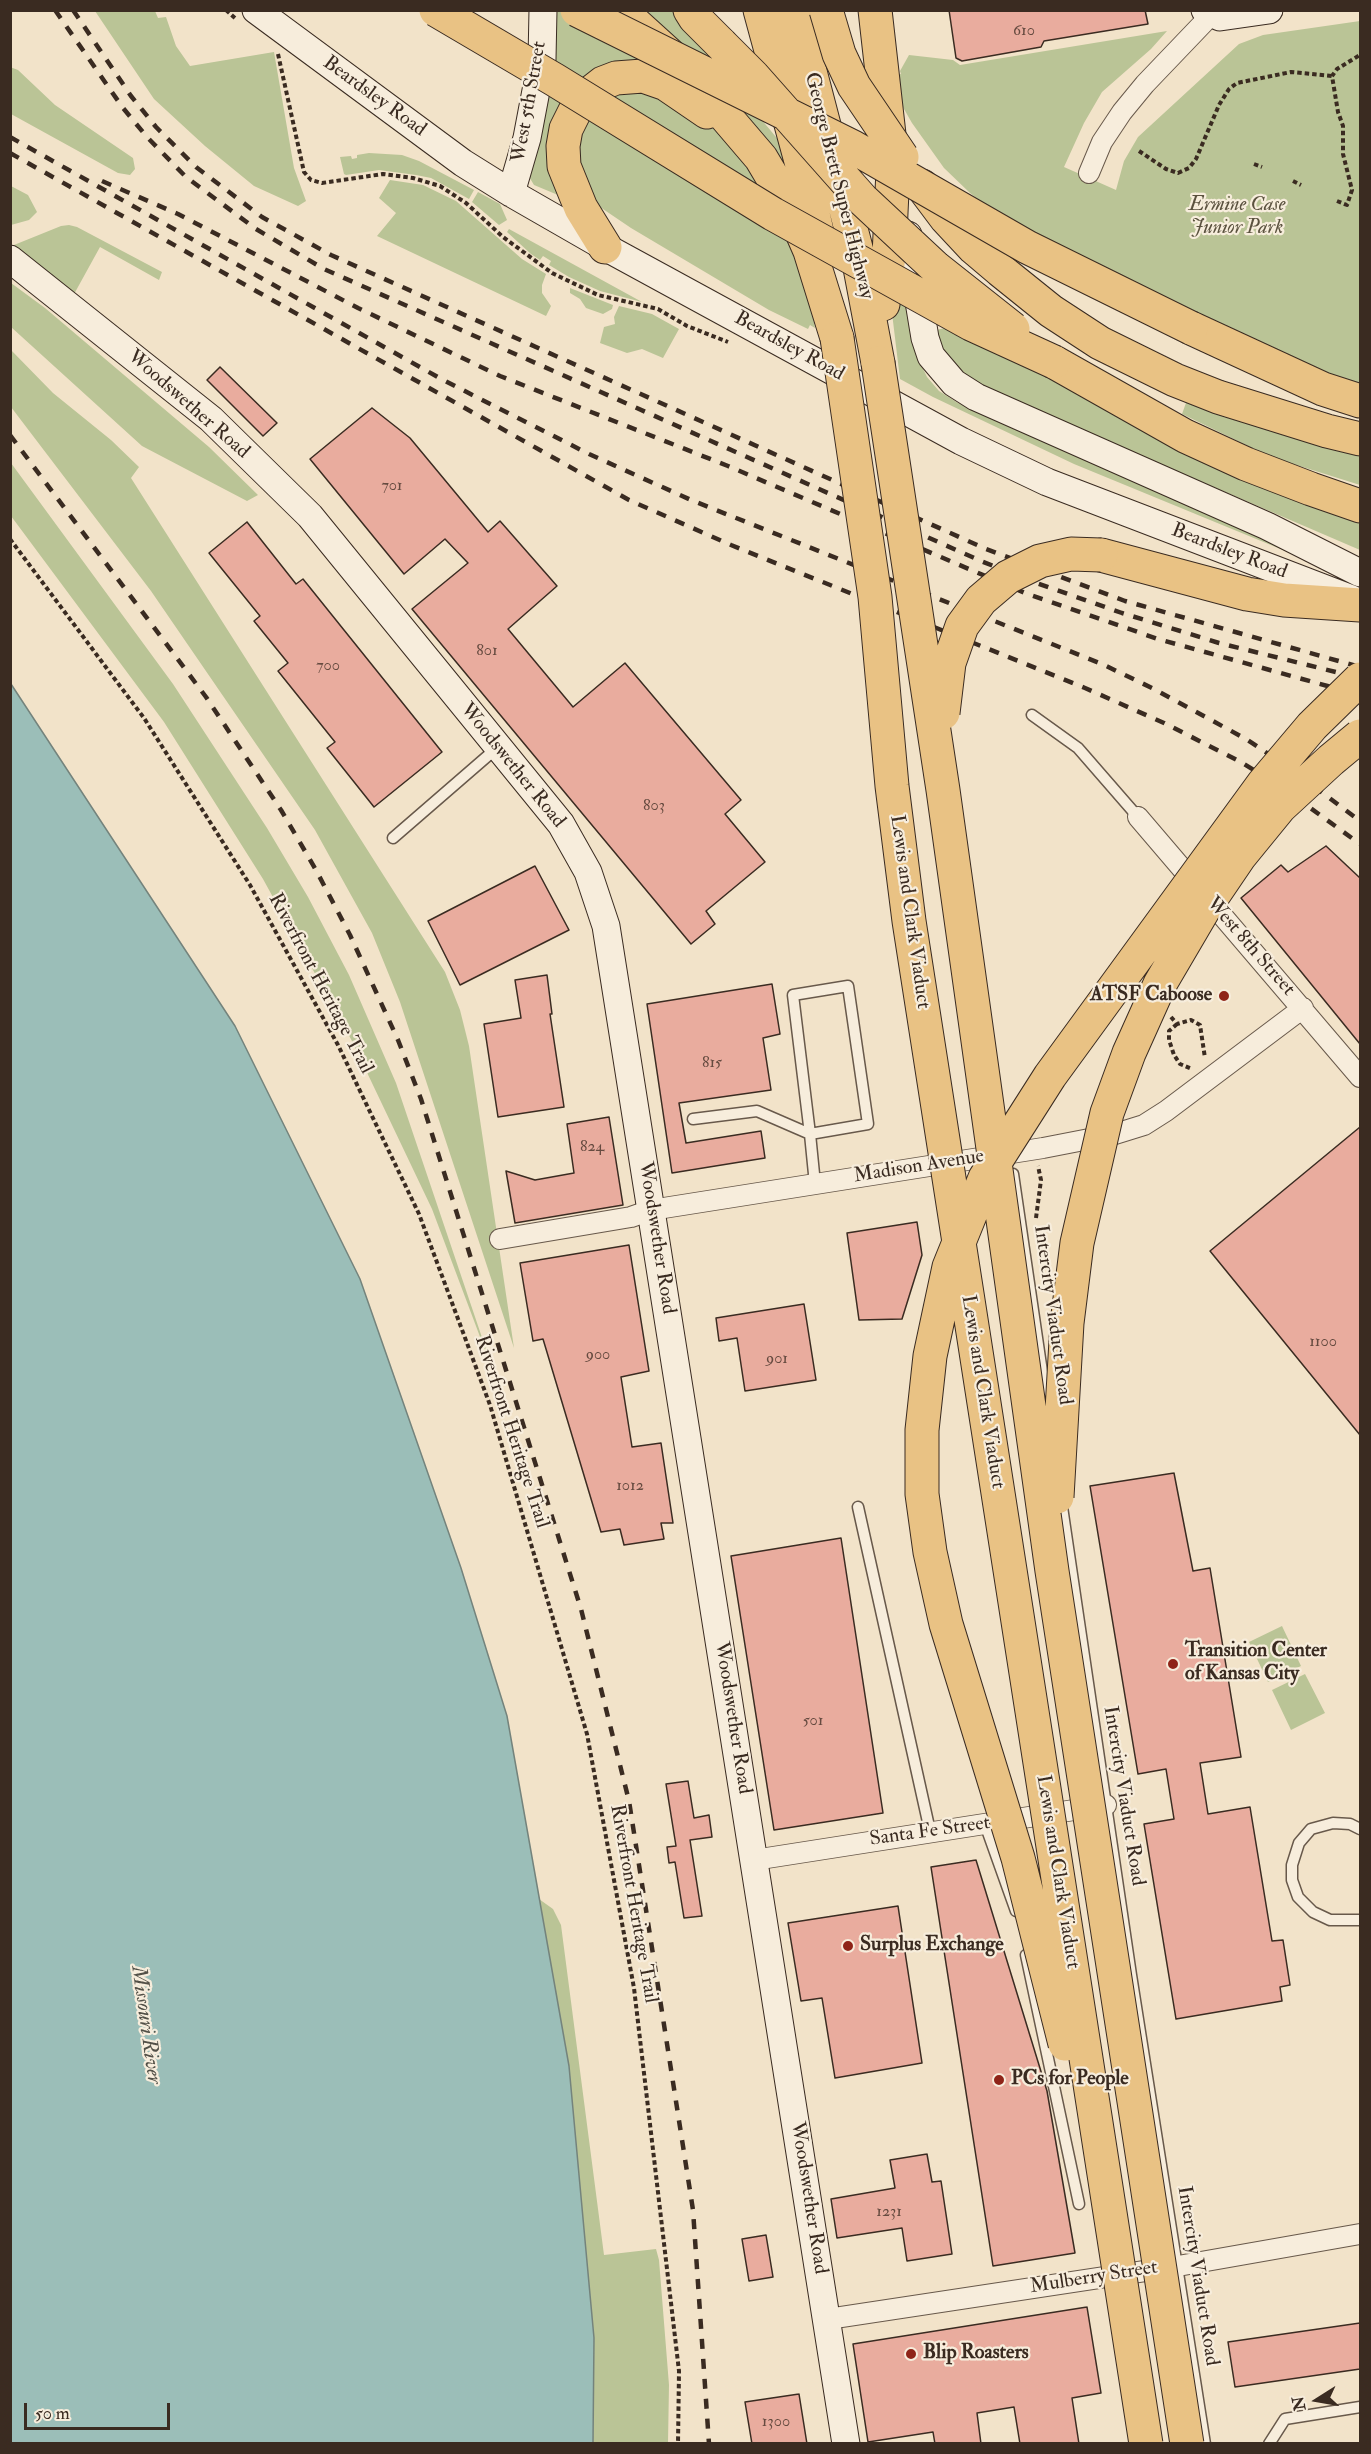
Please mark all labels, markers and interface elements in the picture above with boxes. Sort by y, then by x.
house number: 610 [1013,22,1035,42]
street label: West 5th Street [508,40,552,164]
street label: Beardsley Road [318,51,430,143]
street label: George Brett Super Highway [798,70,878,302]
park label: Ermine Case Junior Park [1189,194,1285,241]
street label: Beardsley Road [730,307,848,387]
street label: Woodswether Road [122,345,254,465]
house number: 701 [381,477,403,497]
street label: Beardsley Road [1168,519,1290,585]
house number: 801 [476,642,498,662]
house number: 700 [316,657,340,677]
street label: Woodswether Road [454,699,570,833]
house number: 803 [643,797,665,817]
street label: Lewis and Clark Viaduct [884,813,934,1011]
street label: Riverfront Heritage Trail [262,889,378,1079]
street label: West 8th Street [1201,893,1299,1001]
place label: ATSF Caboose [1090,984,1212,1008]
marker: ATSF Caboose [1217,989,1231,1003]
house number: 815 [702,1054,722,1074]
house number: 824 [580,1138,604,1158]
street label: Madison Avenue [852,1145,986,1189]
street label: Woodswether Road [632,1160,680,1316]
street label: Intercity Viaduct Road [1027,1223,1077,1407]
street label: Lewis and Clark Viaduct [955,1294,1009,1490]
street label: Riverfront Heritage Trail [468,1333,554,1531]
house number: 1100 [1309,1333,1337,1353]
house number: 900 [586,1346,610,1366]
house number: 901 [766,1350,788,1370]
house number: 1012 [616,1477,644,1497]
street label: Woodswether Road [708,1640,756,1796]
place label: Transition Center of Kansas City [1185,1640,1327,1687]
marker: Transition Center of Kansas City [1166,1657,1180,1671]
street label: Intercity Viaduct Road [1097,1704,1149,1888]
house number: 501 [803,1712,823,1732]
street label: Lewis and Clark Viaduct [1030,1774,1084,1970]
street label: Riverfront Heritage Trail [604,1803,662,2005]
street label: Santa Fe Street [868,1812,992,1852]
place label: Surplus Exchange [860,1934,1004,1958]
marker: Surplus Exchange [841,1939,855,1953]
water label: Missouri River [124,1964,166,2086]
place label: PCs for People [1011,2068,1129,2092]
marker: PCs for People [992,2073,1006,2087]
street label: Woodswether Road [784,2120,832,2276]
street label: Intercity Viaduct Road [1171,2184,1223,2368]
house number: 1231 [876,2203,902,2223]
street label: Mulberry Street [1029,2256,1159,2300]
place label: Blip Roasters [923,2342,1029,2366]
marker: Blip Roasters [904,2347,918,2361]
north arrow [1287,2370,1347,2430]
scale bar [27,2391,172,2429]
text: N [1288,2395,1311,2412]
text: 50 m [35,2402,70,2425]
house number: 1300 [762,2413,790,2433]

